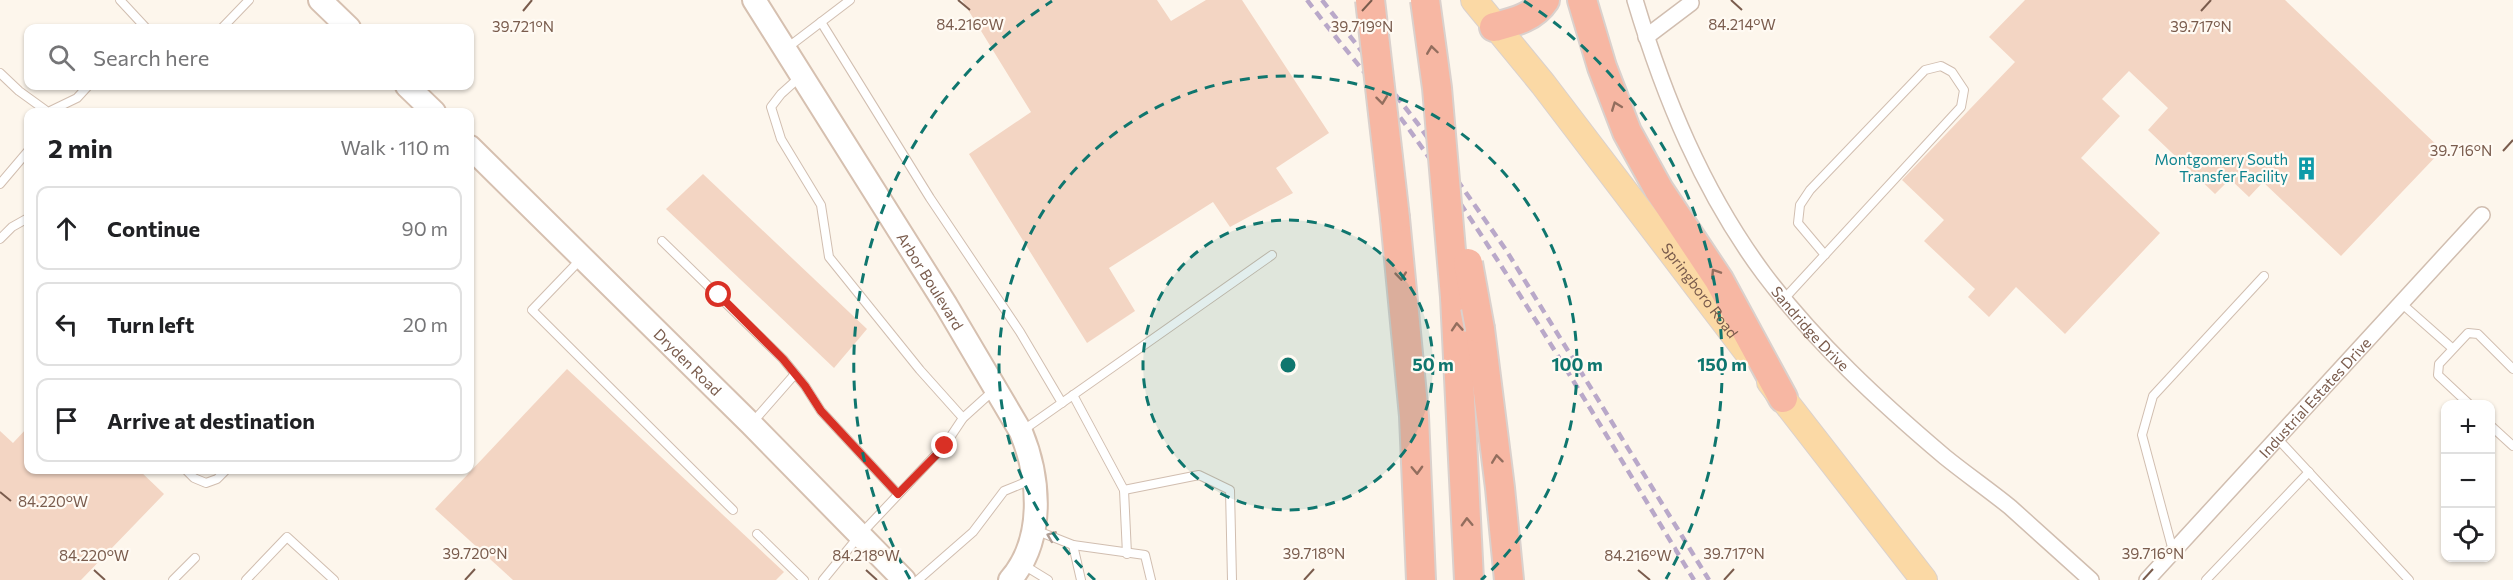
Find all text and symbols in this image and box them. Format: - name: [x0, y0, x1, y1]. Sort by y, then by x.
- text: 84.216°W: [936, 15, 1004, 33]
- text: 84.214°W: [1708, 15, 1776, 33]
- text: 39.721°N: [492, 17, 554, 35]
- text: 39.719°N: [1331, 17, 1393, 35]
- text: 39.717°N: [2170, 17, 2232, 35]
- search box: [24, 24, 474, 90]
- icon: search: [45, 41, 78, 74]
- text: Search here: [93, 44, 209, 71]
- one-way arrow: [1426, 46, 1438, 55]
- one-way arrow: [1376, 95, 1388, 104]
- one-way arrow: [1611, 101, 1624, 111]
- text: 2 min: [48, 132, 113, 163]
- text: Walk · 110 m: [340, 135, 450, 159]
- text: 39.716°N: [2430, 141, 2492, 159]
- place label: Montgomery South Transfer Facility: [2155, 150, 2288, 185]
- building icon: Montgomery South Transfer Facility: [2293, 155, 2319, 181]
- icon: ahead: [50, 212, 83, 245]
- text: Continue: [107, 215, 200, 242]
- text: 90 m: [402, 216, 448, 240]
- street label: Arbor Boulevard: [894, 229, 968, 333]
- street label: Springboro Road: [1658, 239, 1742, 341]
- one-way arrow: [1710, 269, 1722, 279]
- one-way arrow: [1394, 272, 1407, 281]
- route start: [705, 281, 731, 307]
- street label: Sandridge Drive: [1768, 283, 1853, 374]
- icon: left: [50, 308, 83, 341]
- text: Turn left: [107, 311, 194, 338]
- text: 20 m: [403, 312, 448, 336]
- one-way arrow: [1451, 322, 1464, 331]
- street label: Dryden Road: [650, 325, 725, 399]
- street label: Industrial Estates Drive: [2255, 333, 2374, 461]
- text: 50 m: [1412, 353, 1454, 375]
- text: 100 m: [1551, 353, 1603, 375]
- text: 150 m: [1697, 353, 1747, 375]
- centre of rings: [1278, 355, 1298, 375]
- map controls: [2441, 400, 2495, 562]
- button: +: [2441, 400, 2495, 454]
- icon: arrive: [50, 404, 83, 437]
- text: Arrive at destination: [107, 407, 315, 434]
- route end: [931, 432, 957, 458]
- button: −: [2441, 454, 2495, 508]
- one-way arrow: [1491, 455, 1503, 464]
- one-way arrow: [1410, 466, 1423, 475]
- text: 84.220°W: [18, 492, 88, 510]
- button: locate: [2441, 508, 2495, 562]
- one-way arrow: [1460, 517, 1473, 526]
- one-way arrow: [1047, 531, 1057, 544]
- text: 39.720°N: [442, 544, 508, 562]
- text: 39.718°N: [1283, 544, 1345, 562]
- text: 39.717°N: [1703, 544, 1765, 562]
- text: 39.716°N: [2122, 544, 2184, 562]
- text: 84.220°W: [59, 546, 129, 564]
- text: 84.218°W: [832, 546, 900, 564]
- text: 84.216°W: [1604, 546, 1672, 564]

